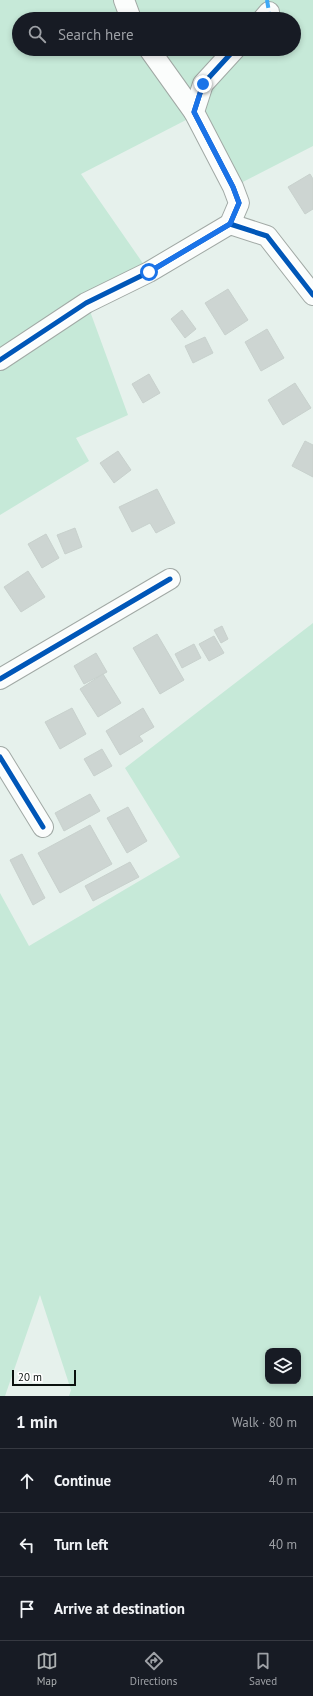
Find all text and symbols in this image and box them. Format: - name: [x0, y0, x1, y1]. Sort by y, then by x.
- search box: [12, 12, 301, 56]
- icon: search: [26, 23, 48, 45]
- text: Search here: [58, 25, 134, 44]
- route end: [194, 75, 212, 93]
- route start: [140, 263, 158, 281]
- map controls: [265, 1348, 301, 1384]
- button: layers: [265, 1348, 301, 1384]
- scale bar: [12, 1368, 76, 1387]
- text: 20 m: [18, 1370, 42, 1384]
- text: 1 min: [16, 1411, 57, 1433]
- text: Walk · 80 m: [232, 1414, 297, 1431]
- icon: ahead: [16, 1470, 38, 1492]
- text: Continue: [54, 1471, 111, 1490]
- text: 40 m: [269, 1472, 297, 1489]
- icon: left: [16, 1534, 38, 1556]
- text: Turn left: [54, 1535, 108, 1554]
- text: 40 m: [269, 1536, 297, 1553]
- icon: arrive: [16, 1598, 38, 1620]
- text: Arrive at destination: [54, 1599, 185, 1618]
- tab: Map: [36, 1650, 58, 1688]
- tab: Directions: [130, 1650, 177, 1688]
- tab: Saved: [249, 1650, 277, 1688]

